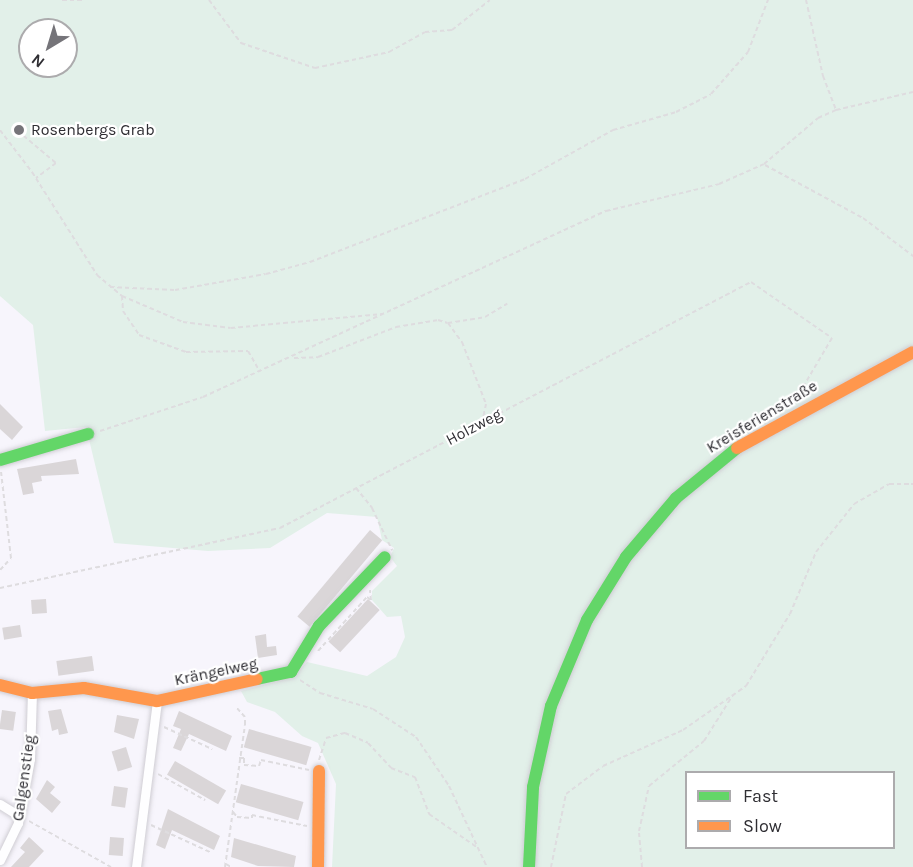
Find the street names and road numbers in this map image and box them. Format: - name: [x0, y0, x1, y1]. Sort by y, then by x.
- street label: Kreisferienstraße: [703, 376, 821, 458]
- street label: Holzweg: [443, 404, 505, 450]
- street label: Krängelweg: [173, 654, 259, 690]
- street label: Galgenstieg: [8, 734, 40, 822]

